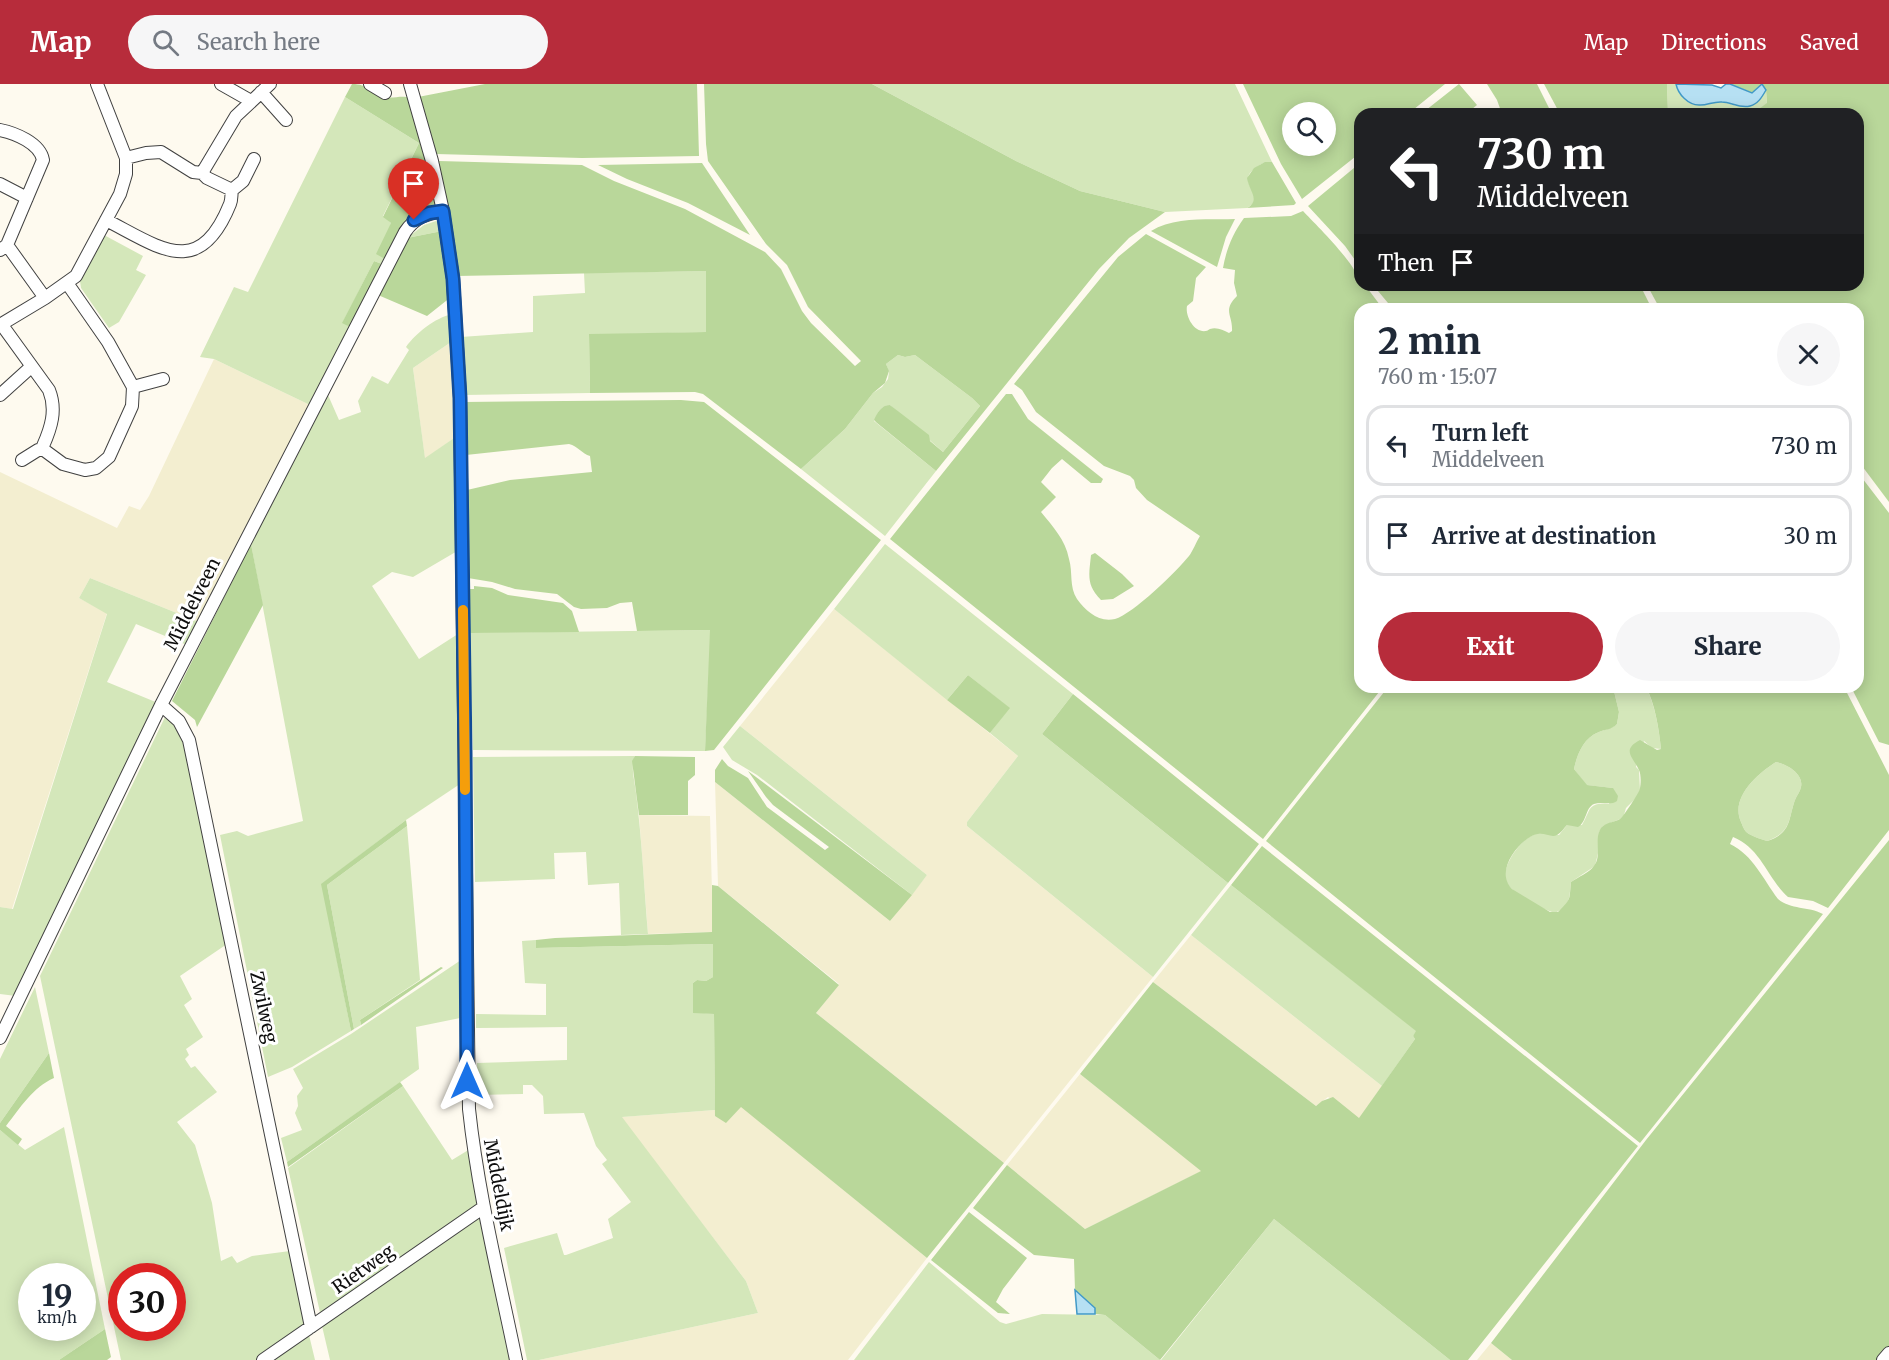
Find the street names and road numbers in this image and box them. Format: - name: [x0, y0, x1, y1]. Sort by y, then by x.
- street label: Middelveen: [159, 554, 225, 654]
- street label: Zwilweg: [245, 969, 283, 1045]
- street label: Middeldijk: [479, 1137, 519, 1234]
- street label: Rietweg: [328, 1239, 399, 1299]

